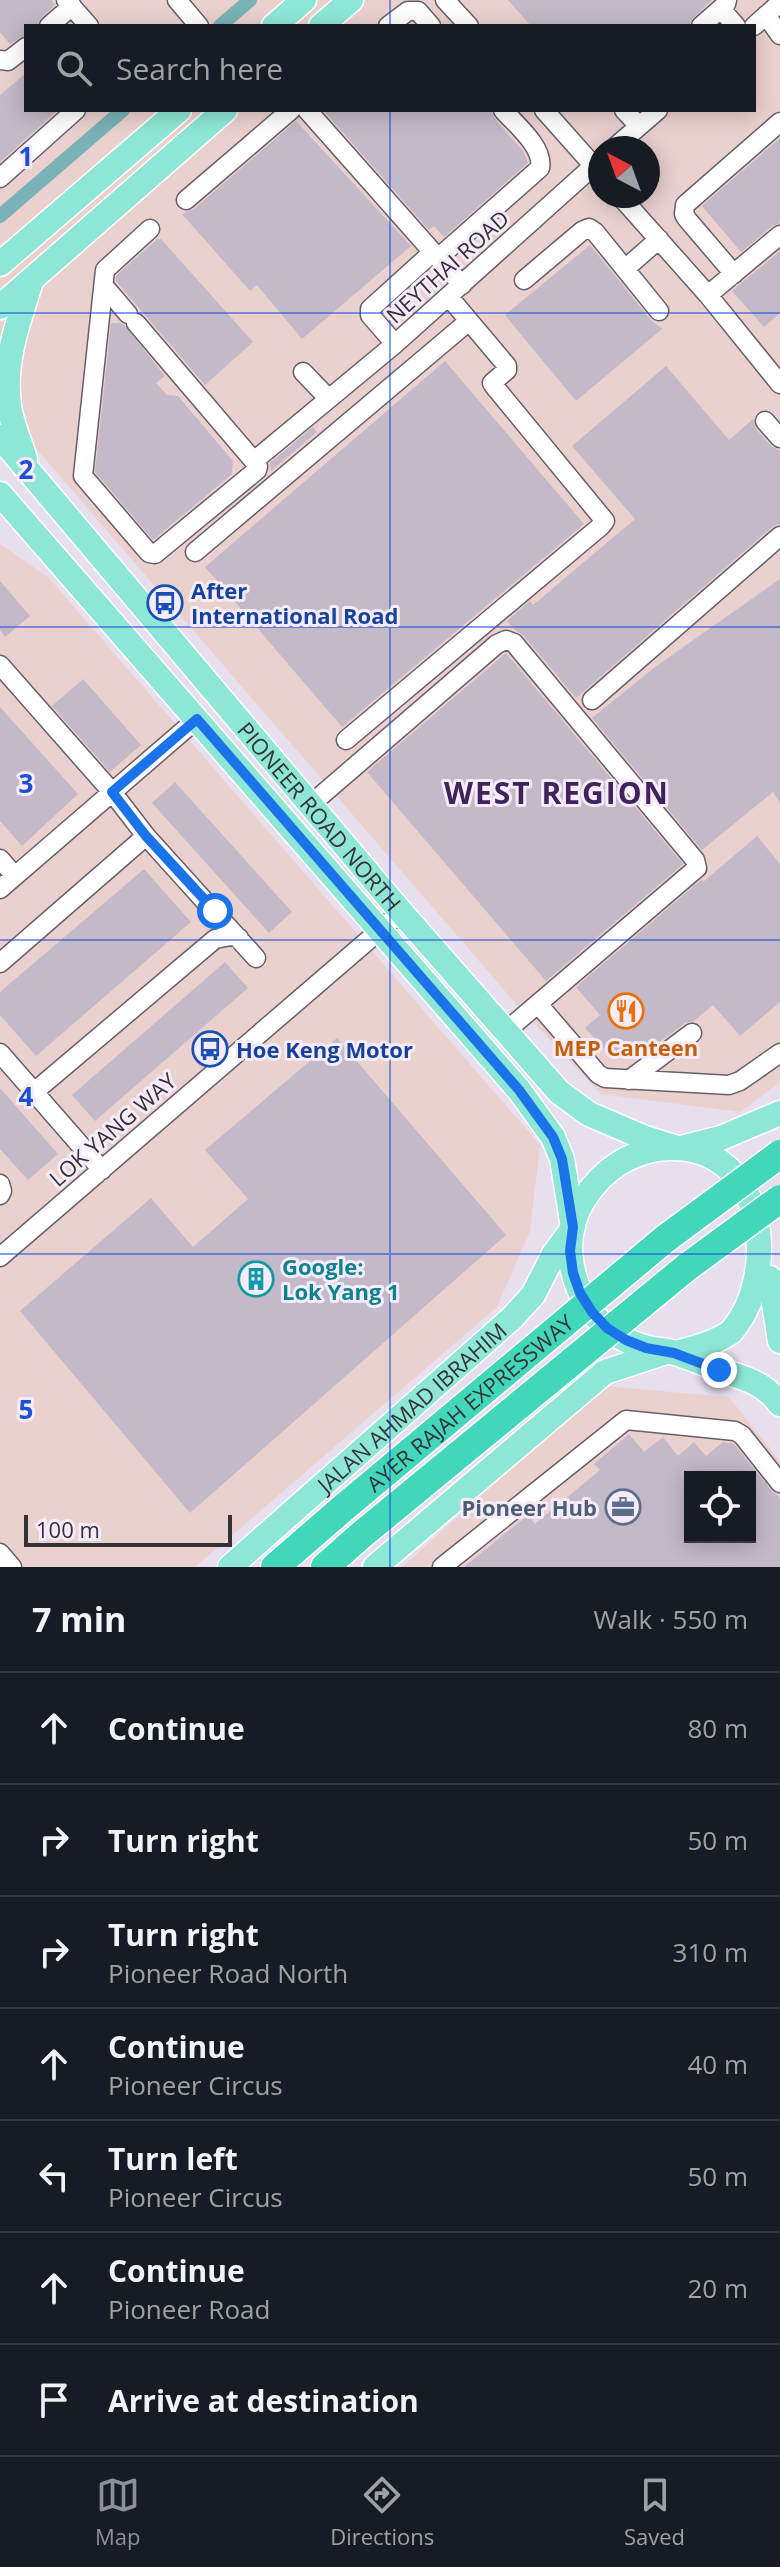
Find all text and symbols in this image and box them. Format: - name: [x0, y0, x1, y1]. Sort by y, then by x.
- search box: [24, 24, 756, 112]
- icon: search: [52, 46, 96, 90]
- text: Search here: [116, 48, 283, 89]
- north arrow: [588, 136, 660, 208]
- text: 1: [19, 138, 33, 174]
- street label: NEYTHAI ROAD: [379, 203, 515, 329]
- text: 2: [19, 451, 34, 487]
- place label: After International Road: [191, 575, 398, 630]
- bus stop icon: After International Road: [146, 584, 184, 622]
- street label: PIONEER ROAD NORTH: [231, 715, 408, 917]
- text: 3: [19, 765, 33, 801]
- district label: WEST REGION: [444, 772, 670, 813]
- route start: [197, 893, 233, 929]
- restaurant icon: MEP Canteen: [607, 992, 645, 1030]
- bus stop icon: Hoe Keng Motor: [191, 1030, 229, 1068]
- place label: MEP Canteen: [554, 1032, 698, 1062]
- place label: Hoe Keng Motor: [236, 1034, 413, 1064]
- street label: LOK YANG WAY: [42, 1065, 182, 1192]
- text: 4: [19, 1078, 34, 1114]
- place label: Google: Lok Yang 1: [282, 1251, 400, 1306]
- building icon: Google: Lok Yang 1: [237, 1260, 275, 1298]
- street label: AYER RAJAH EXPRESSWAY: [359, 1307, 580, 1498]
- street label: JALAN AHMAD IBRAHIM: [309, 1315, 512, 1500]
- route end: [701, 1352, 737, 1388]
- text: 5: [19, 1391, 33, 1427]
- map controls: [684, 1471, 756, 1543]
- button: locate: [684, 1471, 756, 1543]
- office icon: Pioneer Hub: [604, 1488, 642, 1526]
- place label: Pioneer Hub: [461, 1492, 597, 1522]
- scale bar: [24, 1511, 232, 1547]
- text: 100 m: [36, 1514, 100, 1544]
- text: 7 min: [32, 1596, 126, 1642]
- text: Walk · 550 m: [594, 1601, 748, 1637]
- icon: ahead: [32, 1706, 76, 1750]
- text: Continue: [108, 1708, 245, 1749]
- text: 80 m: [687, 1710, 748, 1746]
- icon: right: [32, 1818, 76, 1862]
- text: Turn right: [108, 1820, 259, 1861]
- text: 50 m: [687, 1822, 748, 1858]
- text: Turn right: [108, 1914, 259, 1955]
- icon: right: [32, 1930, 76, 1974]
- text: 310 m: [673, 1934, 748, 1970]
- text: Pioneer Road North: [108, 1955, 348, 1991]
- text: Continue: [108, 2026, 245, 2067]
- icon: ahead: [32, 2042, 76, 2086]
- text: 40 m: [687, 2046, 748, 2082]
- text: Pioneer Circus: [108, 2067, 283, 2103]
- text: Turn left: [108, 2138, 238, 2179]
- icon: left: [32, 2154, 76, 2198]
- text: 50 m: [687, 2158, 748, 2194]
- text: Pioneer Circus: [108, 2179, 283, 2215]
- text: Continue: [108, 2250, 245, 2291]
- icon: ahead: [32, 2266, 76, 2310]
- text: 20 m: [687, 2270, 748, 2306]
- text: Pioneer Road: [108, 2291, 270, 2327]
- icon: arrive: [32, 2378, 76, 2422]
- text: Arrive at destination: [108, 2380, 419, 2421]
- tab: Map: [95, 2473, 140, 2551]
- tab: Directions: [330, 2473, 434, 2551]
- tab: Saved: [624, 2473, 685, 2551]

